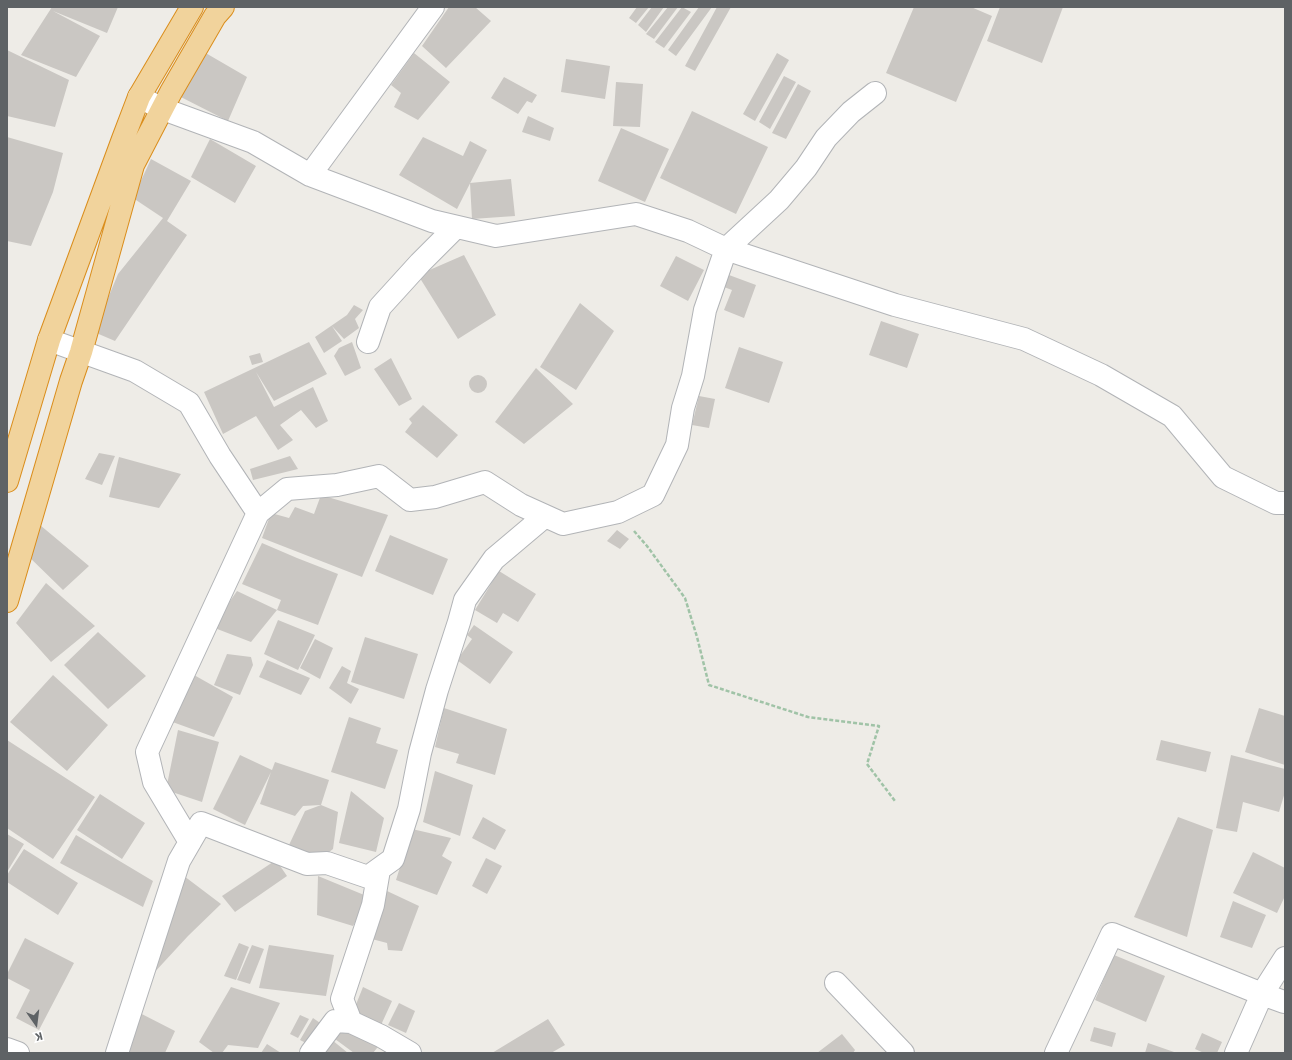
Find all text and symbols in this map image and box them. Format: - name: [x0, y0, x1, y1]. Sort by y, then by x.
- north arrow: [16, 1004, 56, 1044]
- text: K: [34, 1029, 44, 1043]

